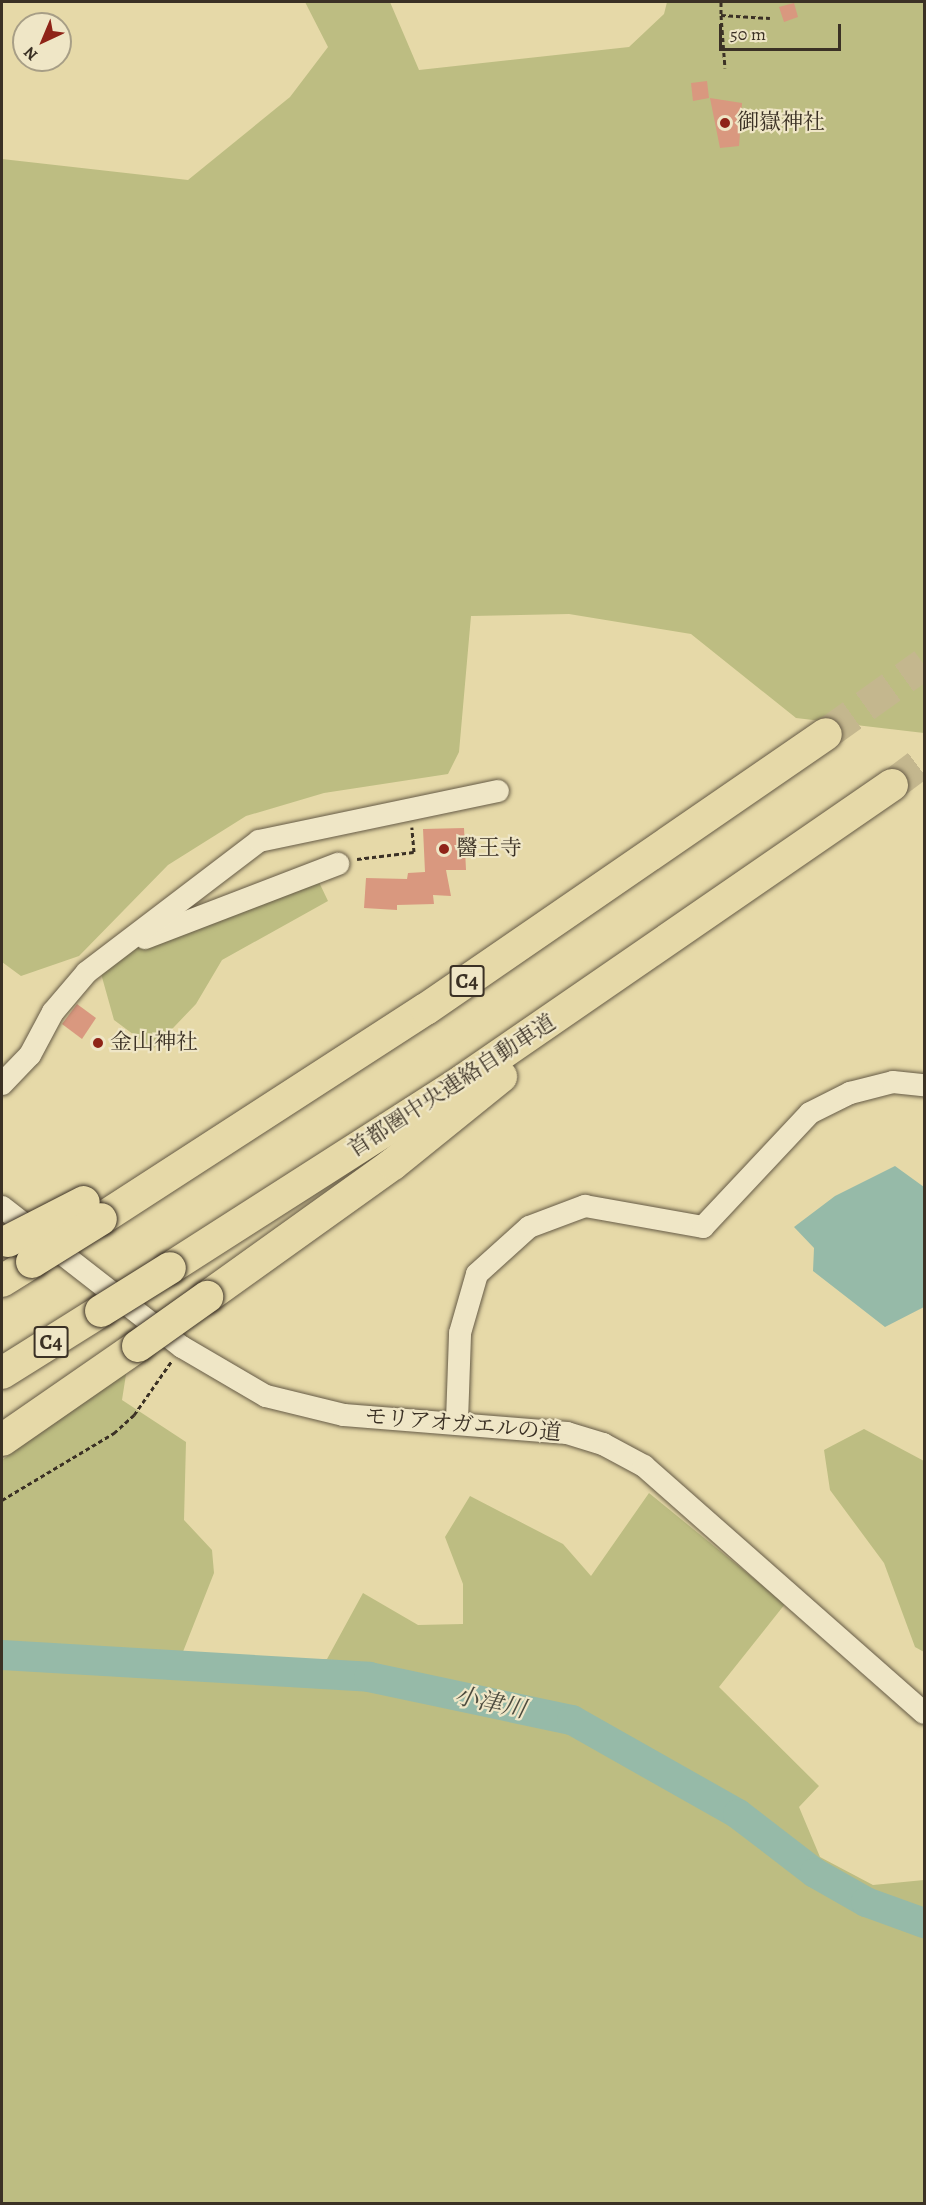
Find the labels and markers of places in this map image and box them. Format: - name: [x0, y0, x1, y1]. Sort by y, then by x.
- place label: 御嶽神社: [737, 110, 825, 136]
- marker: 御嶽神社: [718, 116, 732, 130]
- place label: 醫王寺: [456, 836, 522, 862]
- marker: 醫王寺: [437, 842, 451, 856]
- place label: 金山神社: [110, 1030, 198, 1056]
- marker: 金山神社: [91, 1036, 105, 1050]

